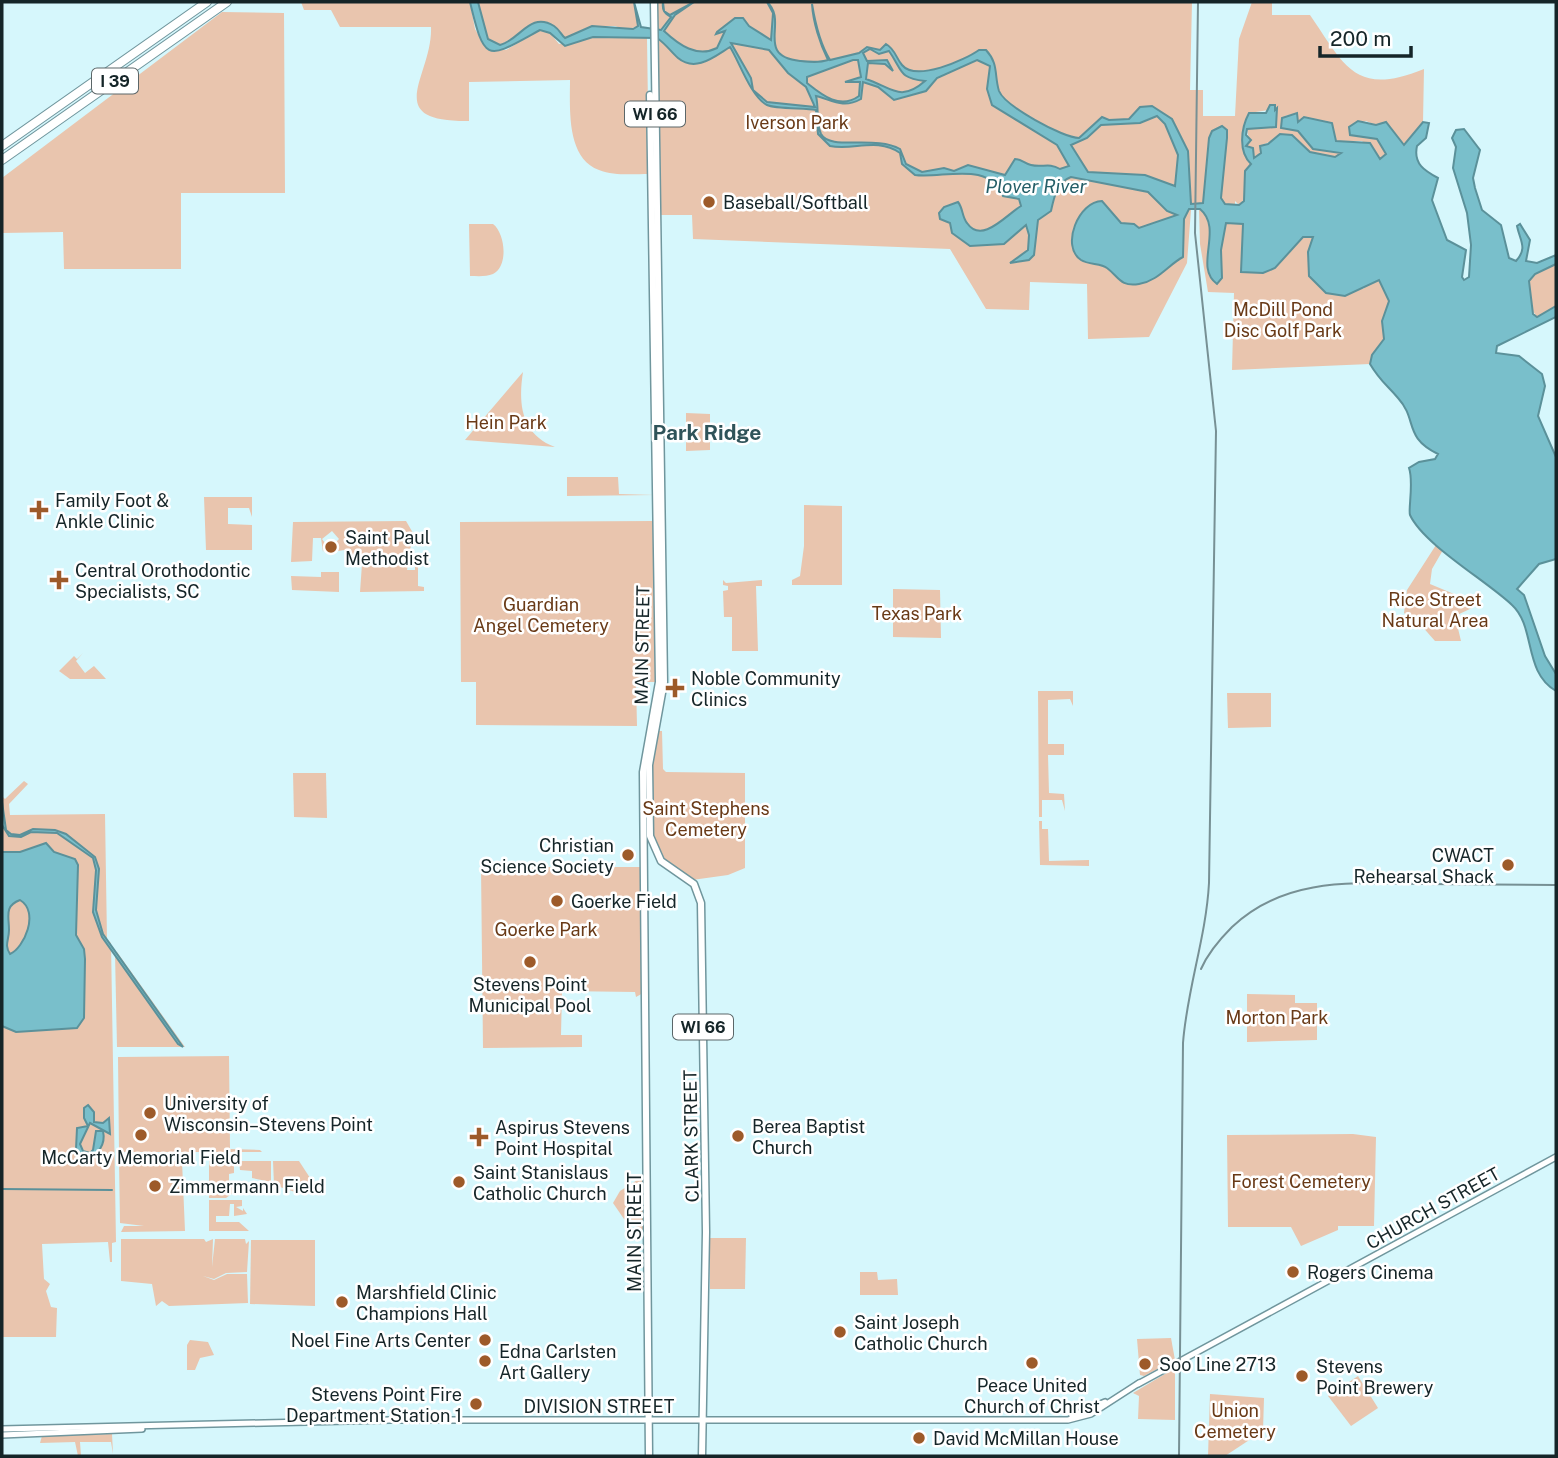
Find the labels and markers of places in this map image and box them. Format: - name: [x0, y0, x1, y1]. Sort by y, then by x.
- place label: Baseball/Softball: [723, 192, 868, 213]
- marker: Baseball/Softball: [701, 194, 717, 210]
- place label: Family Foot & Ankle Clinic: [55, 490, 169, 532]
- marker: Family Foot & Ankle Clinic: [29, 500, 49, 520]
- place label: Saint Paul Methodist: [345, 527, 430, 569]
- marker: Saint Paul Methodist: [323, 539, 339, 555]
- place label: Central Orothodontic Specialists, SC: [75, 560, 251, 602]
- marker: Central Orothodontic Specialists, SC: [49, 570, 69, 590]
- place label: Noble Community Clinics: [691, 668, 841, 710]
- marker: Noble Community Clinics: [665, 678, 685, 698]
- place label: Christian Science Society: [480, 835, 614, 877]
- place label: CWACT Rehearsal Shack: [1353, 845, 1494, 887]
- marker: Christian Science Society: [620, 847, 636, 863]
- marker: CWACT Rehearsal Shack: [1500, 857, 1516, 873]
- place label: Goerke Field: [571, 891, 677, 912]
- marker: Goerke Field: [549, 893, 565, 909]
- marker: Stevens Point Municipal Pool: [522, 954, 538, 970]
- place label: Stevens Point Municipal Pool: [468, 974, 592, 1016]
- place label: University of Wisconsin–Stevens Point: [164, 1093, 373, 1135]
- marker: University of Wisconsin–Stevens Point: [142, 1105, 158, 1121]
- place label: Berea Baptist Church: [752, 1116, 865, 1158]
- place label: Aspirus Stevens Point Hospital: [495, 1117, 630, 1159]
- marker: McCarty Memorial Field: [133, 1127, 149, 1143]
- marker: Aspirus Stevens Point Hospital: [469, 1127, 489, 1147]
- marker: Berea Baptist Church: [730, 1128, 746, 1144]
- place label: McCarty Memorial Field: [41, 1147, 241, 1168]
- place label: Saint Stanislaus Catholic Church: [473, 1162, 608, 1204]
- marker: Saint Stanislaus Catholic Church: [451, 1174, 467, 1190]
- place label: Zimmermann Field: [169, 1176, 325, 1197]
- marker: Zimmermann Field: [147, 1178, 163, 1194]
- place label: Rogers Cinema: [1307, 1262, 1434, 1283]
- marker: Rogers Cinema: [1285, 1264, 1301, 1280]
- place label: Marshfield Clinic Champions Hall: [356, 1282, 497, 1324]
- marker: Marshfield Clinic Champions Hall: [334, 1294, 350, 1310]
- place label: Saint Joseph Catholic Church: [854, 1312, 988, 1354]
- marker: Saint Joseph Catholic Church: [832, 1324, 848, 1340]
- place label: Noel Fine Arts Center: [291, 1330, 471, 1351]
- marker: Noel Fine Arts Center: [477, 1332, 493, 1348]
- place label: Edna Carlsten Art Gallery: [499, 1341, 616, 1383]
- marker: Edna Carlsten Art Gallery: [477, 1353, 493, 1369]
- place label: Soo Line 2713: [1159, 1354, 1276, 1375]
- marker: Peace United Church of Christ: [1024, 1355, 1040, 1371]
- marker: Soo Line 2713: [1137, 1356, 1153, 1372]
- place label: Stevens Point Brewery: [1316, 1356, 1434, 1398]
- marker: Stevens Point Brewery: [1294, 1368, 1310, 1384]
- place label: Peace United Church of Christ: [964, 1375, 1100, 1417]
- place label: Stevens Point Fire Department Station 1: [286, 1384, 462, 1426]
- marker: Stevens Point Fire Department Station 1: [468, 1396, 484, 1412]
- place label: David McMillan House: [933, 1428, 1119, 1449]
- marker: David McMillan House: [911, 1430, 927, 1446]

